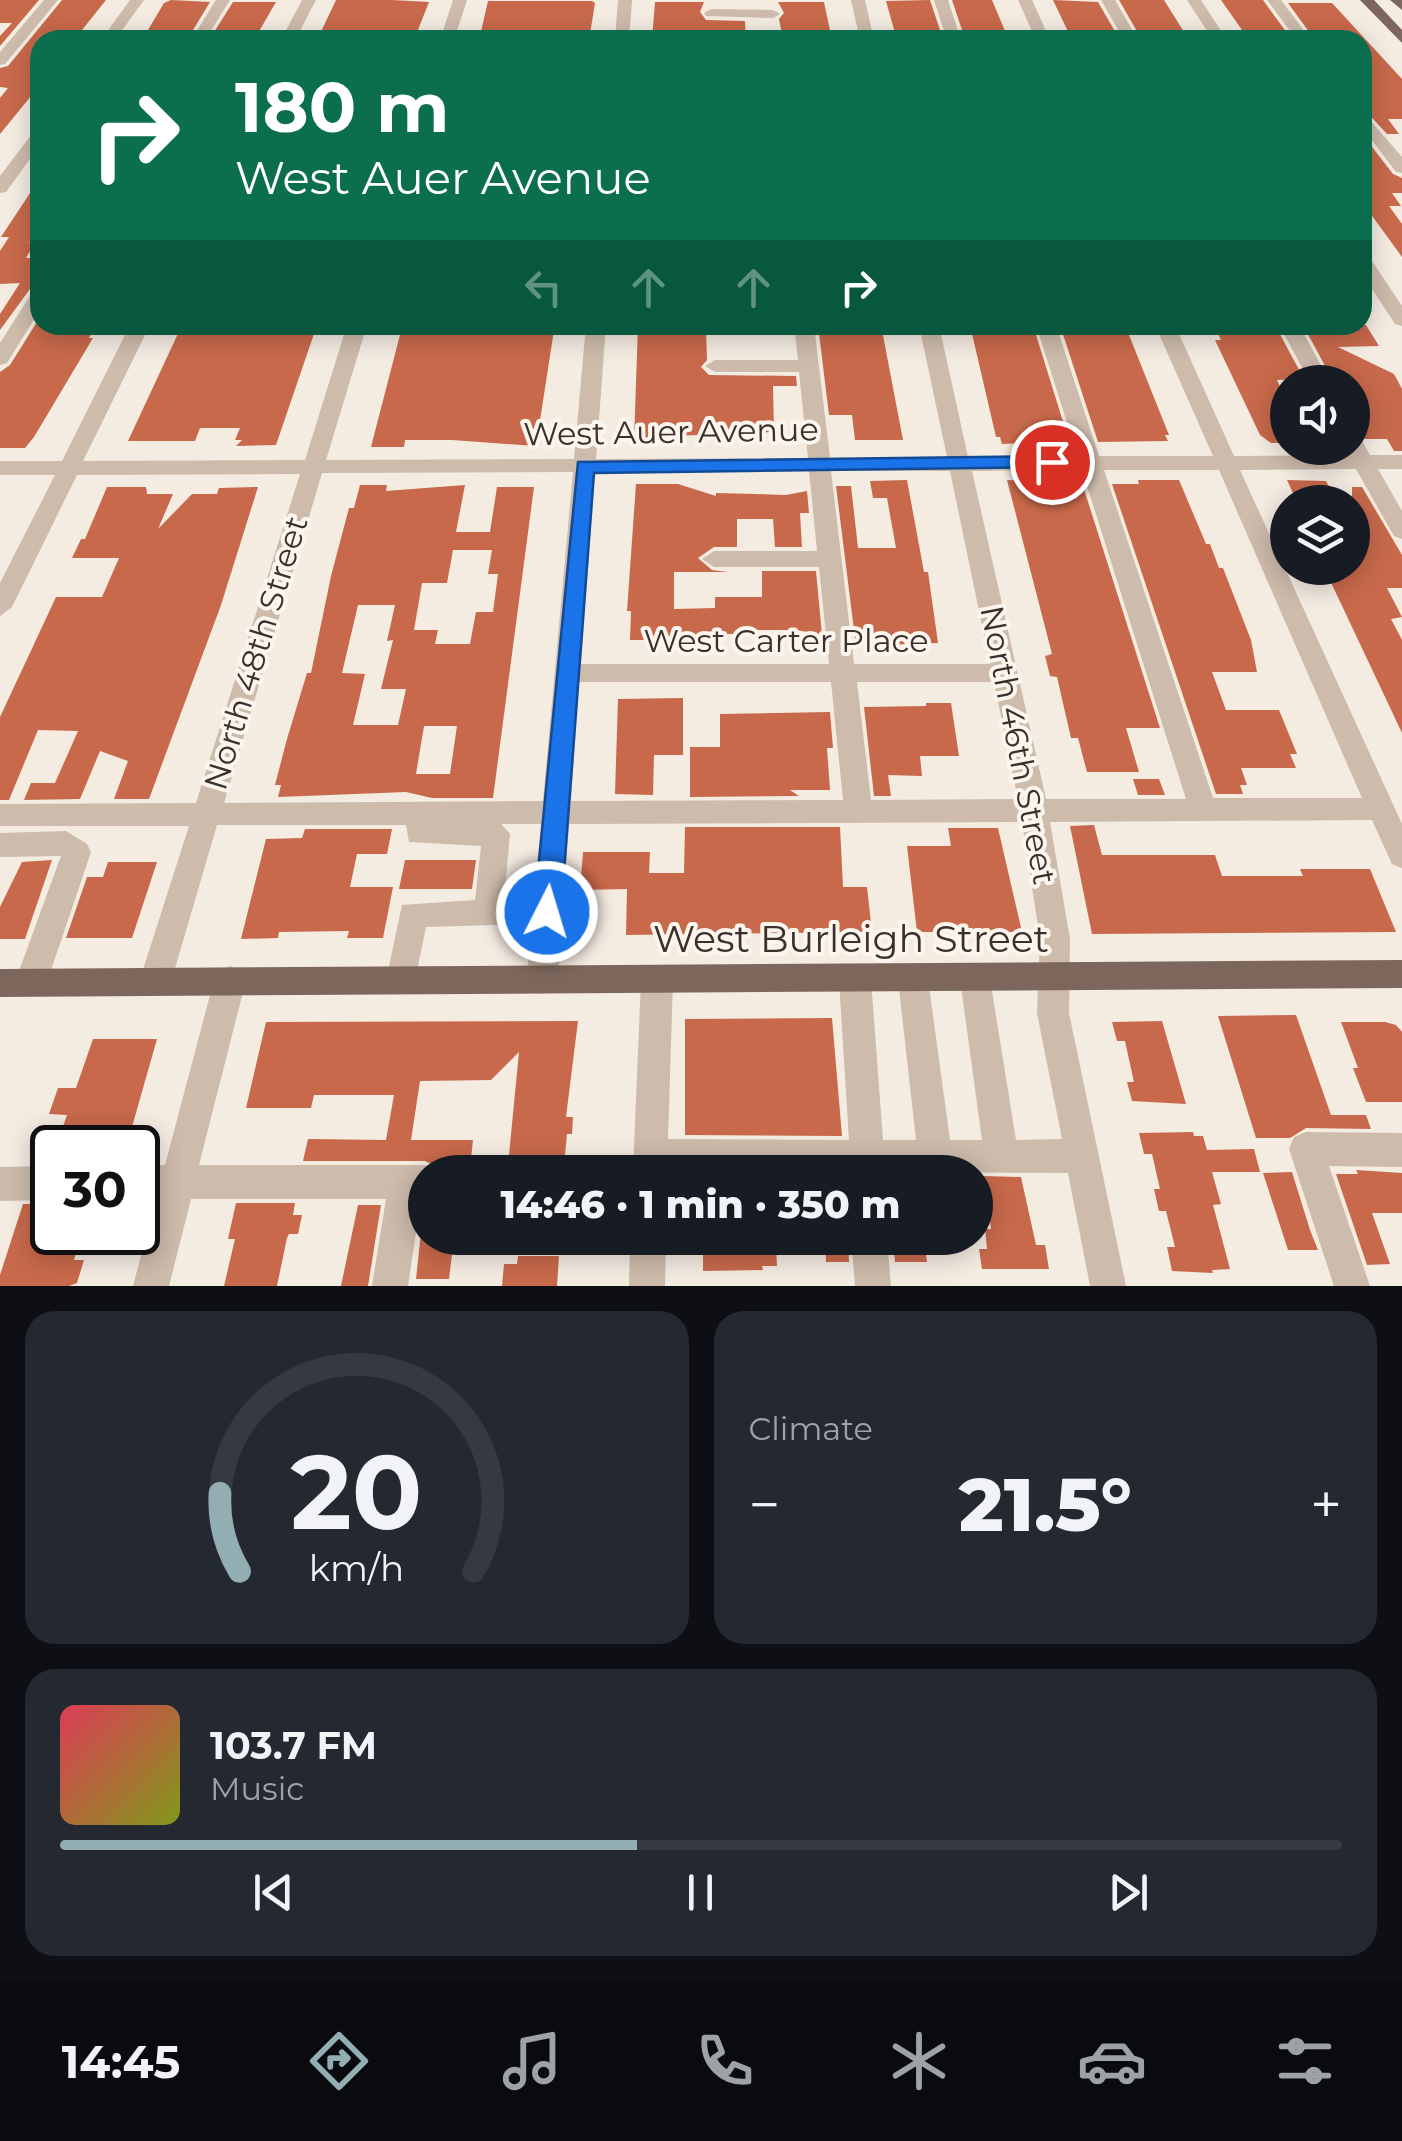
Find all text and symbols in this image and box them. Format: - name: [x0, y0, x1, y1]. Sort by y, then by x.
- text: 180 m: [235, 64, 449, 150]
- icon: right: [70, 70, 200, 200]
- text: West Auer Avenue: [235, 150, 651, 205]
- icon: left: [516, 260, 571, 315]
- icon: ahead: [621, 260, 676, 315]
- icon: ahead: [726, 260, 781, 315]
- icon: right: [831, 260, 886, 315]
- map controls: [1270, 365, 1370, 585]
- button: sound: [1270, 365, 1370, 465]
- street label: West Auer Avenue: [523, 409, 819, 454]
- pin: [1010, 420, 1095, 505]
- icon: arrive: [1025, 435, 1080, 490]
- button: layers: [1270, 485, 1370, 585]
- street label: North 48th Street: [195, 511, 316, 794]
- street label: North 46th Street: [972, 602, 1065, 887]
- street label: West Carter Place: [643, 621, 929, 660]
- position arrow: [495, 860, 599, 964]
- street label: West Burleigh Street: [653, 915, 1049, 962]
- speed limit sign: 30: [30, 1125, 160, 1255]
- text: 14:46 · 1 min · 350 m: [500, 1181, 901, 1228]
- text: Climate: [749, 1409, 873, 1448]
- text: 20: [291, 1428, 423, 1555]
- text: 21.5°: [959, 1458, 1132, 1550]
- text: −: [749, 1471, 780, 1538]
- text: +: [1310, 1471, 1342, 1538]
- text: km/h: [309, 1546, 404, 1590]
- text: 103.7 FM: [210, 1722, 377, 1769]
- text: Music: [210, 1769, 304, 1808]
- icon: previous: [246, 1865, 301, 1920]
- icon: pause: [673, 1865, 728, 1920]
- icon: next: [1101, 1865, 1156, 1920]
- icon: directions: [304, 2026, 374, 2096]
- icon: music: [497, 2026, 567, 2096]
- icon: phone: [690, 2026, 760, 2096]
- icon: climate: [884, 2026, 954, 2096]
- icon: car: [1077, 2026, 1147, 2096]
- icon: filters: [1270, 2026, 1340, 2096]
- text: 14:45: [62, 2034, 180, 2089]

